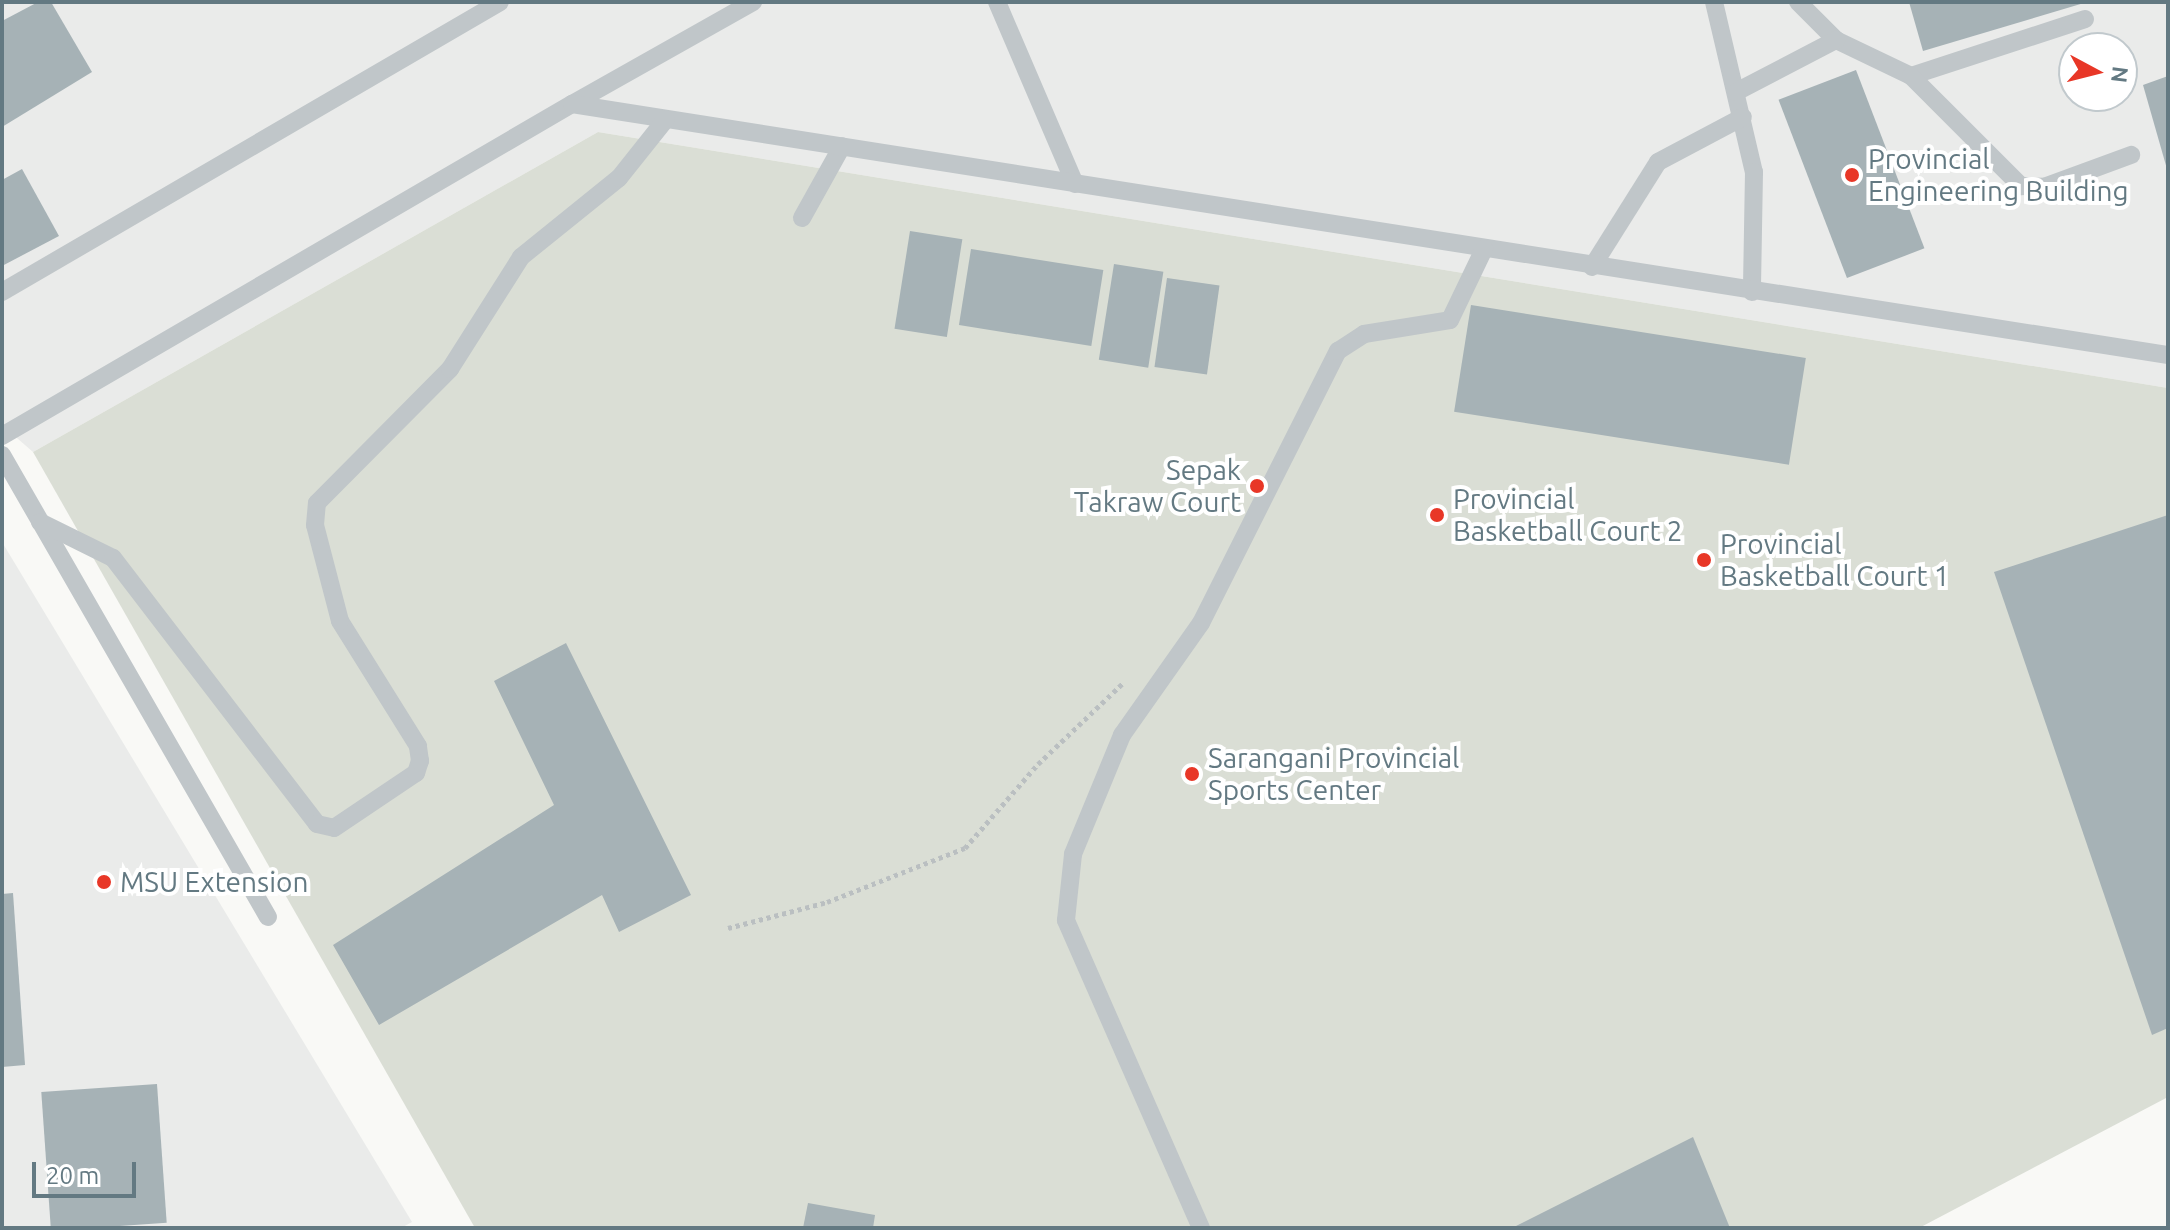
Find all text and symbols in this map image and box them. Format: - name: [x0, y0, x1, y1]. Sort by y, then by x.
- north arrow: [2058, 32, 2138, 112]
- text: N: [2107, 65, 2134, 84]
- place label: Provincial Engineering Building: [1868, 142, 2129, 208]
- marker: Provincial Engineering Building: [1843, 166, 1861, 184]
- place label: Sepak Takraw Court: [1074, 453, 1241, 519]
- marker: Sepak Takraw Court: [1248, 477, 1266, 495]
- place label: Provincial Basketball Court 2: [1453, 482, 1683, 548]
- marker: Provincial Basketball Court 2: [1428, 506, 1446, 524]
- place label: Provincial Basketball Court 1: [1720, 527, 1950, 593]
- marker: Provincial Basketball Court 1: [1695, 551, 1713, 569]
- place label: Sarangani Provincial Sports Center: [1208, 741, 1459, 807]
- marker: Sarangani Provincial Sports Center: [1183, 765, 1201, 783]
- place label: MSU Extension: [120, 865, 308, 899]
- marker: MSU Extension: [95, 873, 113, 891]
- scale bar: [36, 1146, 140, 1196]
- text: 20 m: [46, 1162, 99, 1189]

